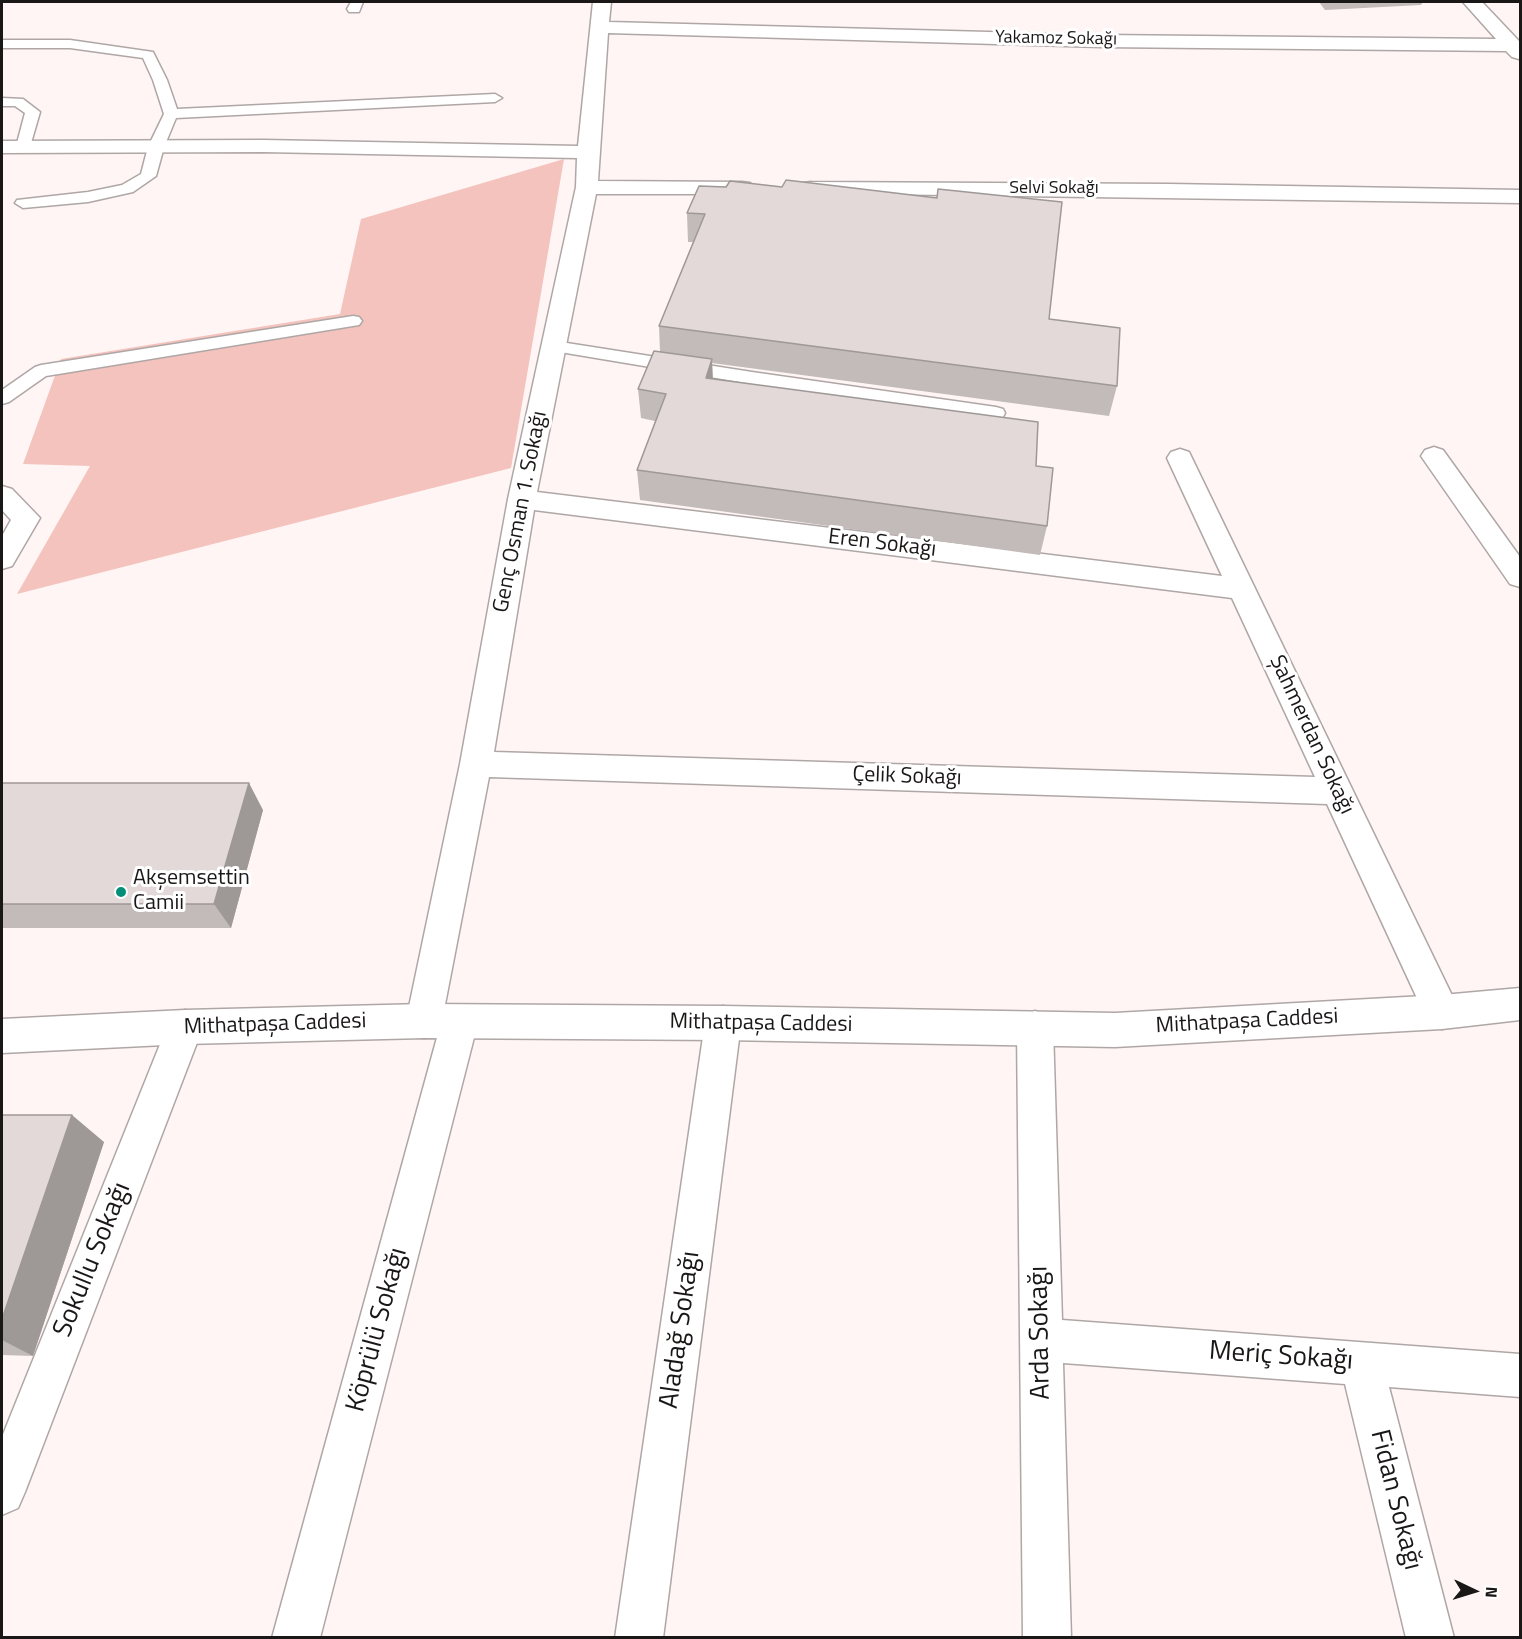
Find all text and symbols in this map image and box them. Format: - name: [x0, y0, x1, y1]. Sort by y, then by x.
- street label: Yakamoz Sokağı: [995, 27, 1117, 51]
- street label: Selvi Sokağı: [1009, 178, 1099, 200]
- street label: Genç Osman 1. Sokağı: [489, 409, 553, 615]
- street label: Eren Sokağı: [827, 524, 937, 564]
- street label: Şahmerdan Sokağı: [1263, 651, 1359, 819]
- street label: Çelik Sokağı: [852, 762, 962, 792]
- place label: Akşemsettin Camii: [133, 866, 250, 918]
- marker: Akşemsettin Camii: [114, 885, 128, 899]
- street label: Mithatpaşa Caddesi: [1155, 1004, 1339, 1040]
- street label: Mithatpaşa Caddesi: [183, 1009, 367, 1041]
- street label: Mithatpaşa Caddesi: [669, 1009, 853, 1039]
- street label: Sokullu Sokağı: [47, 1178, 139, 1342]
- street label: Köprülü Sokağı: [341, 1244, 415, 1416]
- street label: Aladağ Sokağı: [654, 1249, 708, 1411]
- street label: Arda Sokağı: [1024, 1266, 1058, 1400]
- street label: Meriç Sokağı: [1208, 1336, 1354, 1378]
- street label: Fidan Sokağı: [1362, 1426, 1428, 1574]
- north arrow: [1444, 1561, 1504, 1621]
- text: N: [1480, 1586, 1504, 1599]

